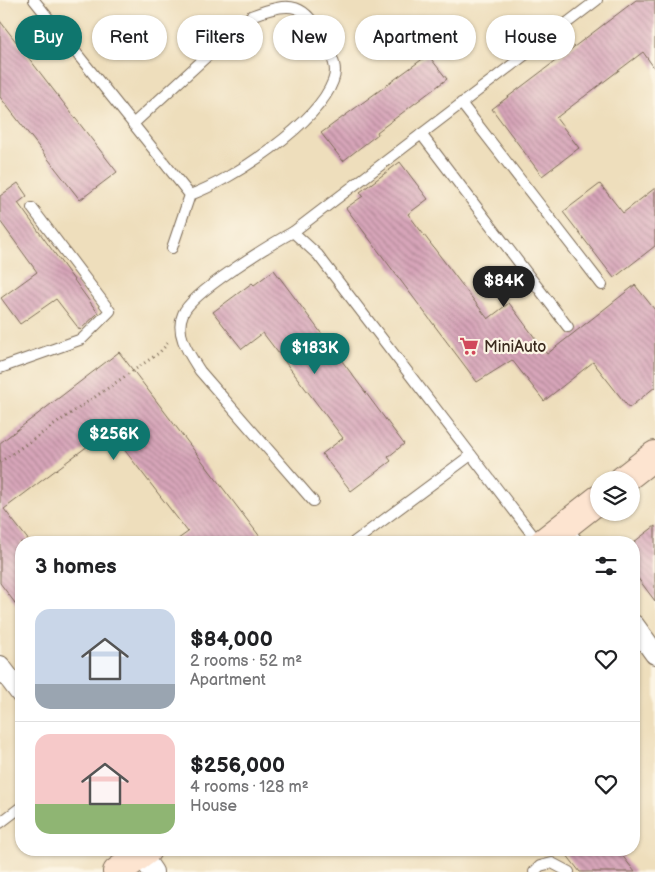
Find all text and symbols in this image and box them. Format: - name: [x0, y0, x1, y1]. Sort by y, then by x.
- chip: Buy: [15, 15, 82, 60]
- chip: Rent: [92, 15, 167, 60]
- chip: Filters: [177, 15, 263, 60]
- chip: New: [273, 15, 345, 60]
- chip: Apartment: [355, 15, 476, 60]
- chip: House: [486, 15, 575, 60]
- pin: $84K: [474, 266, 534, 308]
- text: $84K: [484, 272, 524, 291]
- pin: $183K: [280, 332, 350, 375]
- supermarket icon: MiniAuto: [458, 335, 480, 357]
- place label: MiniAuto: [484, 338, 546, 357]
- text: $183K: [291, 339, 339, 358]
- pin: $256K: [79, 418, 149, 461]
- text: $256K: [89, 425, 139, 444]
- map controls: [590, 471, 640, 521]
- button: layers: [590, 471, 640, 521]
- icon: filters: [592, 552, 620, 580]
- text: 3 homes: [35, 554, 117, 579]
- text: $84,000: [190, 627, 273, 652]
- icon: home: [75, 629, 135, 689]
- icon: heart: [592, 645, 620, 673]
- text: 2 rooms · 52 m²: [190, 652, 302, 671]
- text: Apartment: [190, 671, 266, 690]
- text: $256,000: [190, 753, 285, 778]
- icon: home: [75, 754, 135, 814]
- icon: heart: [592, 770, 620, 798]
- text: 4 rooms · 128 m²: [190, 778, 309, 797]
- text: House: [190, 797, 237, 816]

